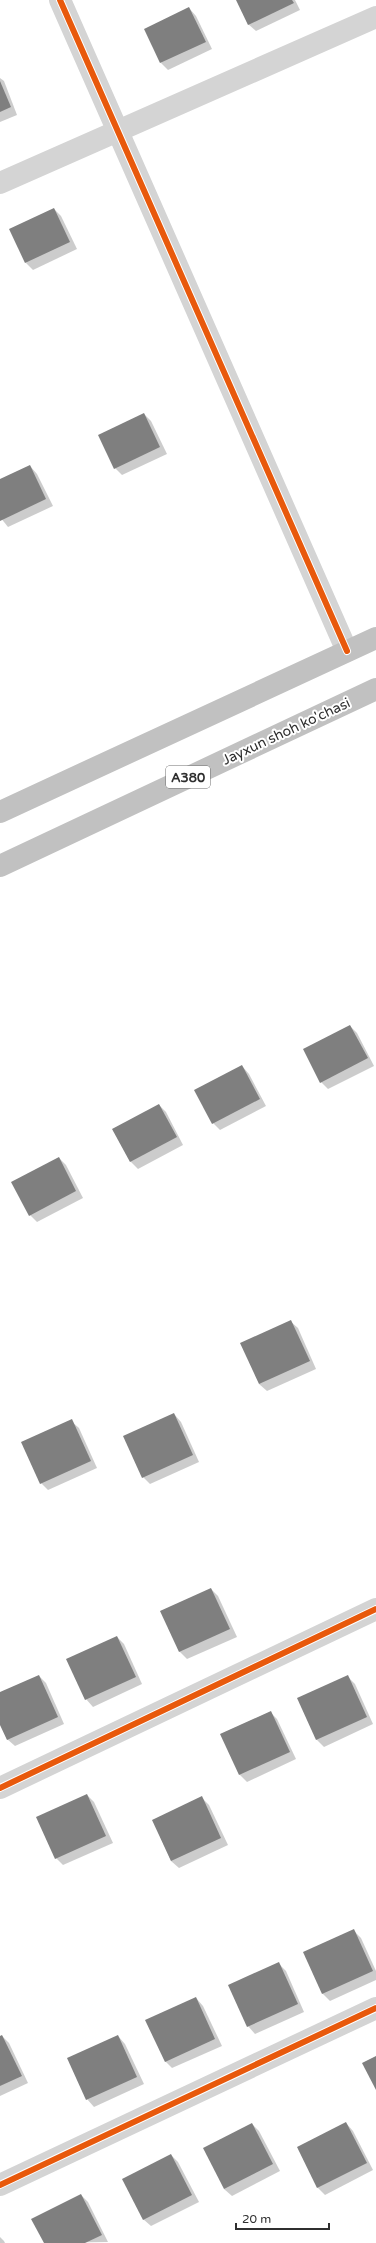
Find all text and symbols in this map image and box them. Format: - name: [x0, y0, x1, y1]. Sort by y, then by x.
- street label: Jayxun shoh ko'chasi: [220, 694, 353, 769]
- road number: A380: [166, 766, 210, 788]
- scale bar: [236, 2205, 329, 2231]
- text: 20 m: [242, 2212, 271, 2226]

